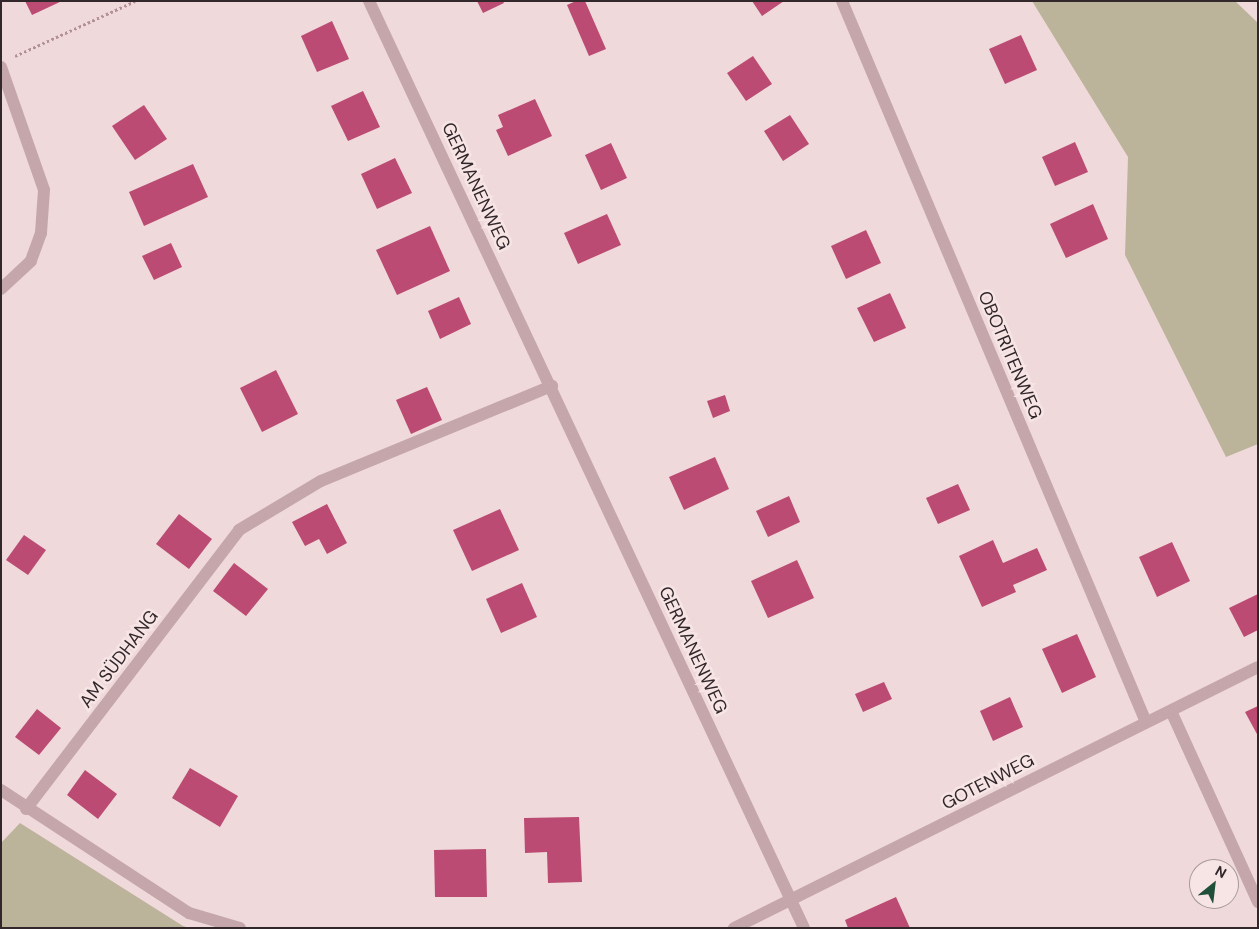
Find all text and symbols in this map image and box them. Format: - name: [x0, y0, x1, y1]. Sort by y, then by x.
- street label: GERMANENWEG: [437, 119, 515, 253]
- street label: OBOTRITENWEG: [973, 288, 1047, 422]
- street label: GERMANENWEG: [654, 583, 732, 717]
- street label: AM SÜDHANG: [75, 606, 163, 712]
- street label: GOTENWEG: [938, 749, 1038, 815]
- north arrow: [1189, 859, 1239, 909]
- text: N: [1212, 861, 1230, 882]

